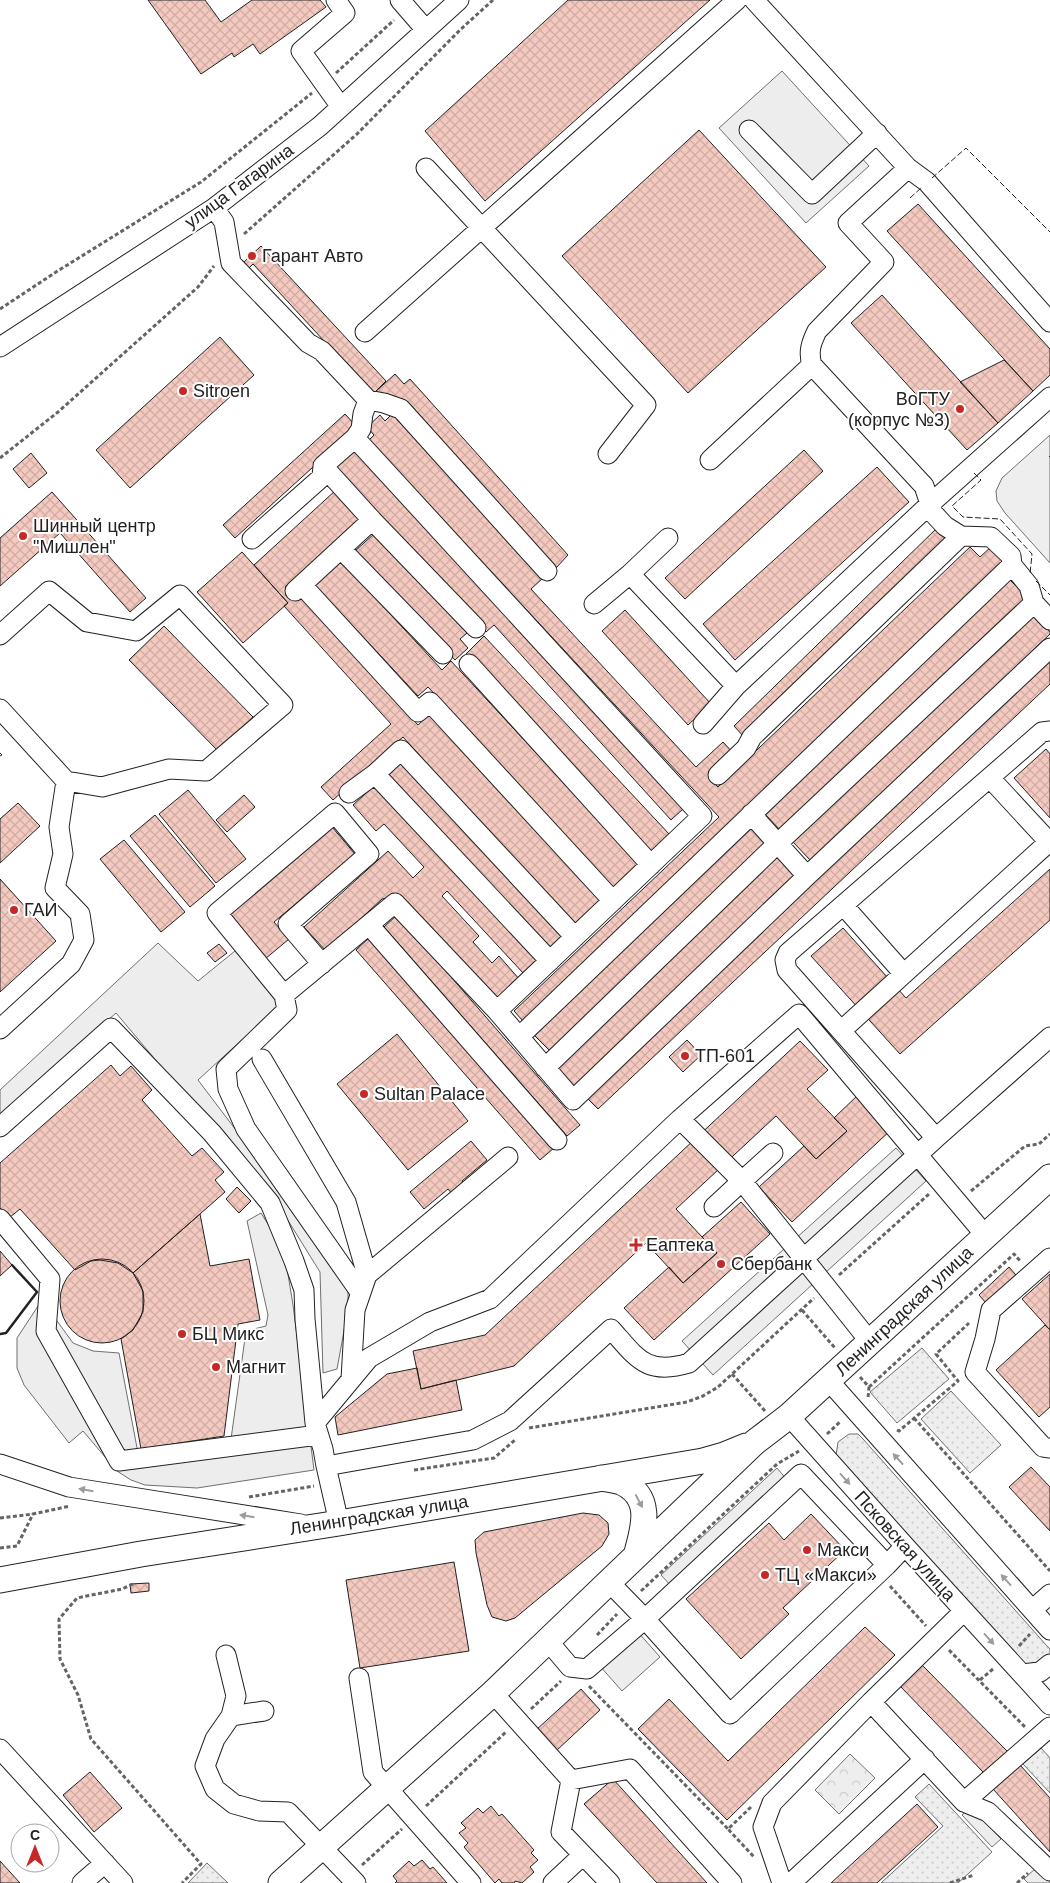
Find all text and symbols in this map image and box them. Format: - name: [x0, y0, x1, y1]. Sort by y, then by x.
- street label: улица Гагарина: [181, 139, 298, 232]
- place label: Гарант Авто: [262, 246, 363, 266]
- marker: Гарант Авто: [246, 250, 258, 262]
- place label: Sitroen: [193, 381, 250, 401]
- marker: Sitroen: [177, 385, 189, 397]
- place label: ВоГТУ (корпус №3): [848, 389, 951, 430]
- marker: ВоГТУ (корпус №3): [954, 403, 966, 415]
- place label: Шинный центр "Мишлен": [33, 516, 156, 557]
- marker: Шинный центр "Мишлен": [17, 530, 29, 542]
- place label: ГАИ: [24, 900, 58, 920]
- marker: ГАИ: [8, 904, 20, 916]
- place label: ТП-601: [695, 1046, 755, 1066]
- marker: ТП-601: [679, 1050, 691, 1062]
- place label: Sultan Palace: [374, 1084, 485, 1104]
- marker: Sultan Palace: [358, 1088, 370, 1100]
- place label: Еаптека: [646, 1235, 715, 1255]
- marker: Еаптека: [630, 1239, 642, 1251]
- street label: Ленинградская улица: [831, 1242, 977, 1380]
- place label: Сбербанк: [731, 1254, 812, 1274]
- marker: Сбербанк: [715, 1258, 727, 1270]
- place label: БЦ Микс: [192, 1324, 264, 1344]
- marker: БЦ Микс: [176, 1328, 188, 1340]
- place label: Магнит: [226, 1357, 286, 1377]
- marker: Магнит: [210, 1361, 222, 1373]
- one-way arrow: [892, 1454, 904, 1466]
- one-way arrow: [839, 1473, 850, 1485]
- one-way arrow: [78, 1486, 94, 1494]
- street label: Псковская улица: [850, 1487, 960, 1606]
- street label: Ленинградская улица: [288, 1491, 471, 1539]
- one-way arrow: [635, 1494, 643, 1509]
- one-way arrow: [238, 1512, 254, 1520]
- place label: Макси: [817, 1540, 869, 1560]
- marker: Макси: [801, 1544, 813, 1556]
- place label: ТЦ «Макси»: [775, 1565, 877, 1585]
- marker: ТЦ «Макси»: [759, 1569, 771, 1581]
- one-way arrow: [1000, 1575, 1012, 1587]
- one-way arrow: [983, 1632, 995, 1644]
- north arrow: [10, 1823, 60, 1873]
- text: С: [30, 1827, 40, 1843]

